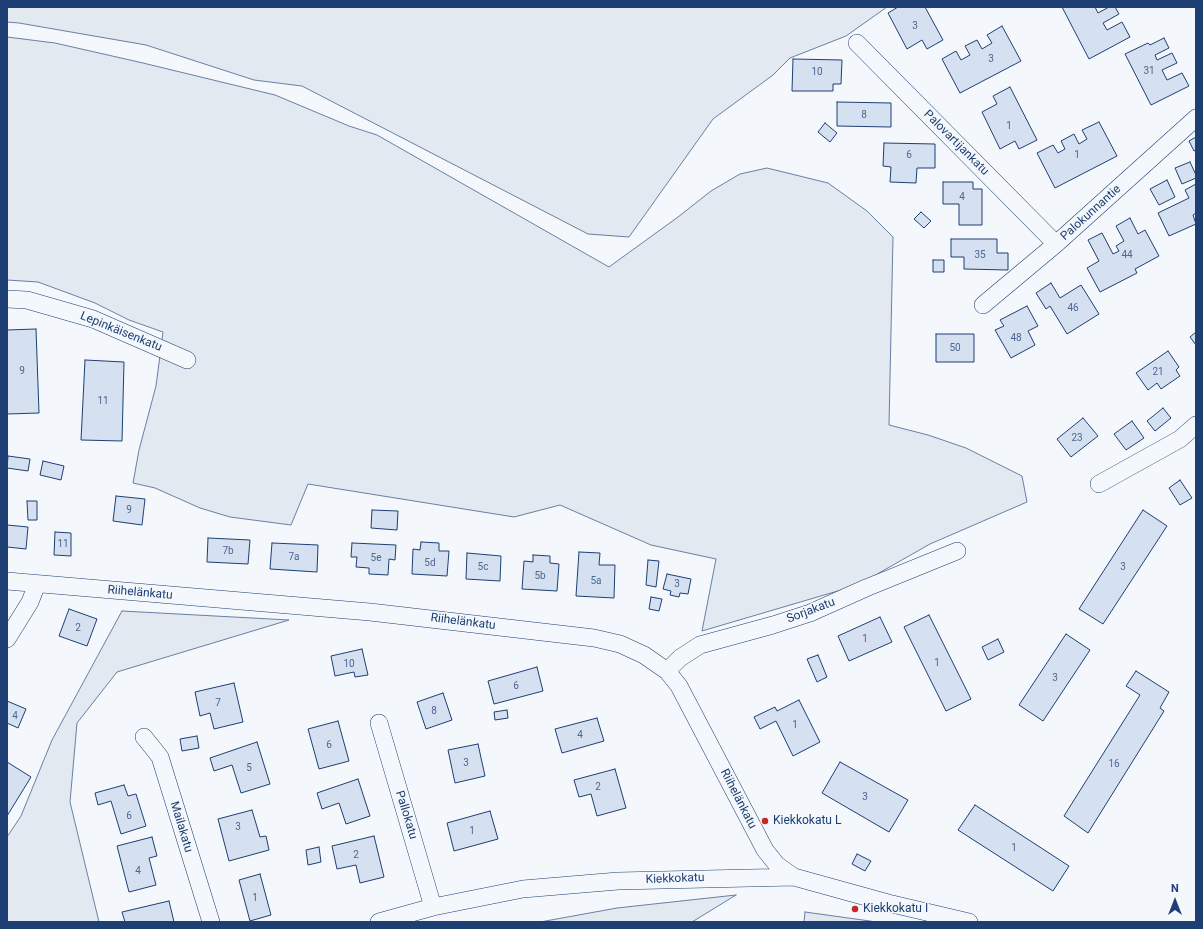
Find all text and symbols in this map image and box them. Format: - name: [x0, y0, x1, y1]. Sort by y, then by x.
- house number: 3: [912, 20, 918, 32]
- house number: 3: [988, 53, 994, 65]
- house number: 31: [1143, 65, 1155, 77]
- house number: 10: [811, 66, 823, 78]
- street label: Palovartijankatu: [920, 107, 992, 179]
- house number: 8: [861, 109, 867, 121]
- house number: 1: [1006, 120, 1012, 132]
- house number: 6: [906, 149, 912, 161]
- house number: 1: [1074, 149, 1080, 161]
- street label: Palokunnantie: [1058, 182, 1124, 244]
- house number: 4: [959, 191, 965, 203]
- house number: 35: [974, 249, 986, 261]
- house number: 44: [1121, 249, 1133, 261]
- house number: 46: [1067, 302, 1079, 314]
- street label: Lepinkäisenkatu: [78, 309, 164, 355]
- house number: 48: [1010, 332, 1022, 344]
- house number: 50: [949, 342, 961, 354]
- house number: 9: [19, 365, 25, 377]
- house number: 21: [1152, 366, 1164, 378]
- house number: 11: [97, 395, 109, 407]
- house number: 23: [1071, 432, 1083, 444]
- house number: 9: [126, 504, 132, 516]
- house number: 11: [57, 538, 69, 550]
- house number: 7b: [222, 545, 234, 557]
- house number: 7a: [288, 551, 300, 563]
- house number: 5e: [371, 552, 381, 564]
- house number: 5d: [424, 557, 436, 569]
- house number: 5c: [478, 561, 488, 573]
- house number: 3: [1120, 561, 1126, 573]
- house number: 5b: [534, 570, 546, 582]
- house number: 5a: [590, 575, 602, 587]
- house number: 3: [674, 578, 680, 590]
- street label: Riihelänkatu: [107, 583, 173, 603]
- street label: Sorjakatu: [785, 595, 837, 627]
- street label: Riihelänkatu: [430, 611, 496, 633]
- house number: 2: [75, 622, 81, 634]
- house number: 1: [862, 633, 868, 645]
- house number: 1: [934, 657, 940, 669]
- house number: 10: [343, 658, 355, 670]
- house number: 3: [1052, 672, 1058, 684]
- house number: 6: [513, 680, 519, 692]
- house number: 7: [215, 697, 221, 709]
- house number: 8: [431, 705, 437, 717]
- house number: 4: [12, 710, 18, 722]
- house number: 1: [792, 719, 798, 731]
- house number: 4: [577, 729, 583, 741]
- house number: 6: [326, 739, 332, 751]
- house number: 3: [463, 757, 469, 769]
- house number: 16: [1108, 758, 1120, 770]
- house number: 5: [246, 762, 252, 774]
- street label: Riihelänkatu: [717, 767, 759, 831]
- house number: 2: [595, 781, 601, 793]
- street label: Pallokatu: [392, 789, 420, 841]
- house number: 3: [862, 791, 868, 803]
- street label: Mailakatu: [166, 800, 196, 854]
- house number: 6: [126, 810, 132, 822]
- place label: Kiekkokatu L: [773, 814, 841, 828]
- marker: Kiekkokatu L: [760, 816, 770, 826]
- house number: 3: [235, 821, 241, 833]
- house number: 1: [469, 825, 475, 837]
- house number: 1: [1011, 842, 1017, 854]
- house number: 2: [353, 849, 359, 861]
- house number: 4: [135, 865, 141, 877]
- street label: Kiekkokatu: [645, 871, 705, 887]
- north arrow: [1155, 881, 1195, 921]
- text: N: [1171, 882, 1179, 895]
- house number: 1: [252, 892, 258, 904]
- place label: Kiekkokatu I: [863, 902, 928, 916]
- marker: Kiekkokatu I: [850, 904, 860, 914]

